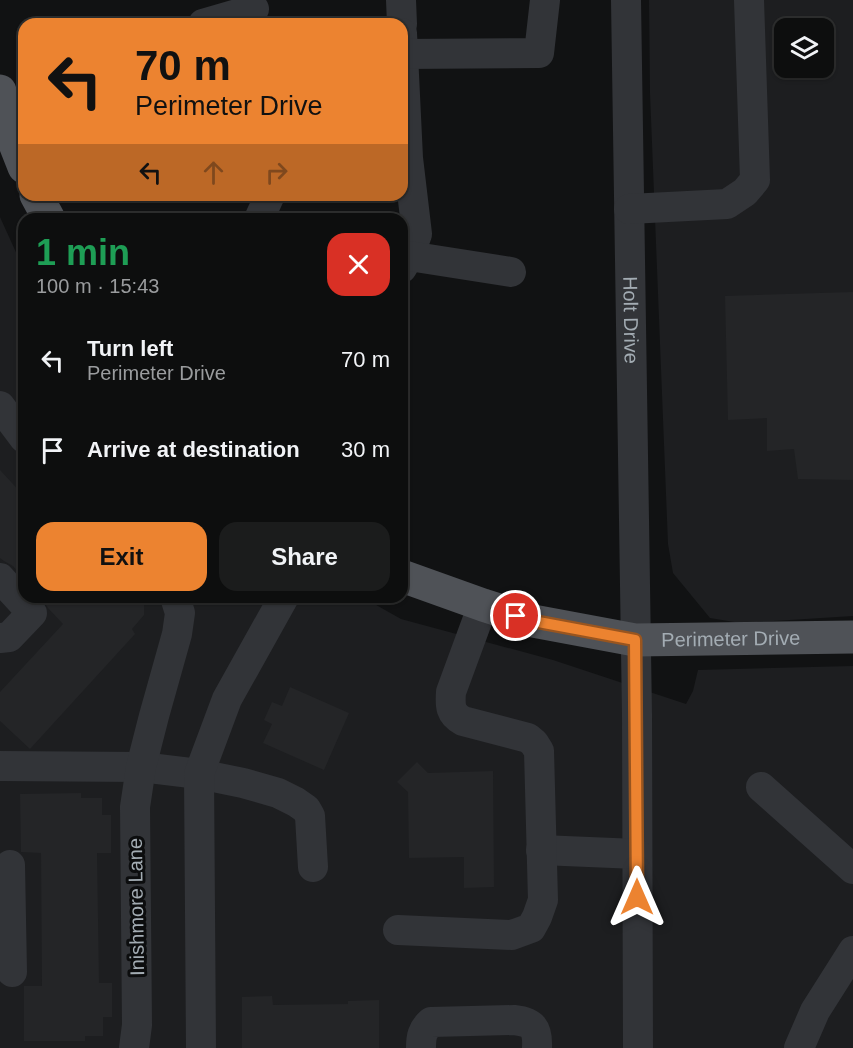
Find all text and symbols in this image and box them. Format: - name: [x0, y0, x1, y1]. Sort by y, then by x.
- map controls: [774, 18, 834, 78]
- button: layers: [774, 18, 834, 78]
- icon: left: [36, 42, 114, 120]
- text: 70 m: [135, 42, 231, 89]
- text: Perimeter Drive: [135, 91, 323, 121]
- icon: left: [134, 156, 167, 189]
- icon: ahead: [197, 156, 230, 189]
- icon: right: [260, 156, 293, 189]
- text: 1 min: [36, 232, 130, 273]
- button: close: [327, 233, 390, 296]
- text: 100 m · 15:43: [36, 275, 159, 297]
- street label: Holt Drive: [619, 276, 643, 364]
- text: Turn left: [87, 336, 173, 361]
- icon: left: [36, 344, 69, 377]
- text: 70 m: [341, 347, 390, 372]
- text: Perimeter Drive: [87, 362, 226, 384]
- icon: arrive: [36, 434, 69, 467]
- text: Arrive at destination: [87, 437, 300, 462]
- text: 30 m: [341, 437, 390, 462]
- button: Exit: [36, 522, 207, 591]
- button: Share: [219, 522, 390, 591]
- pin: [490, 590, 541, 641]
- icon: arrive: [499, 599, 532, 632]
- street label: Perimeter Drive: [661, 627, 800, 651]
- street label: Inishmore Lane: [124, 838, 148, 976]
- position arrow: [605, 865, 669, 929]

